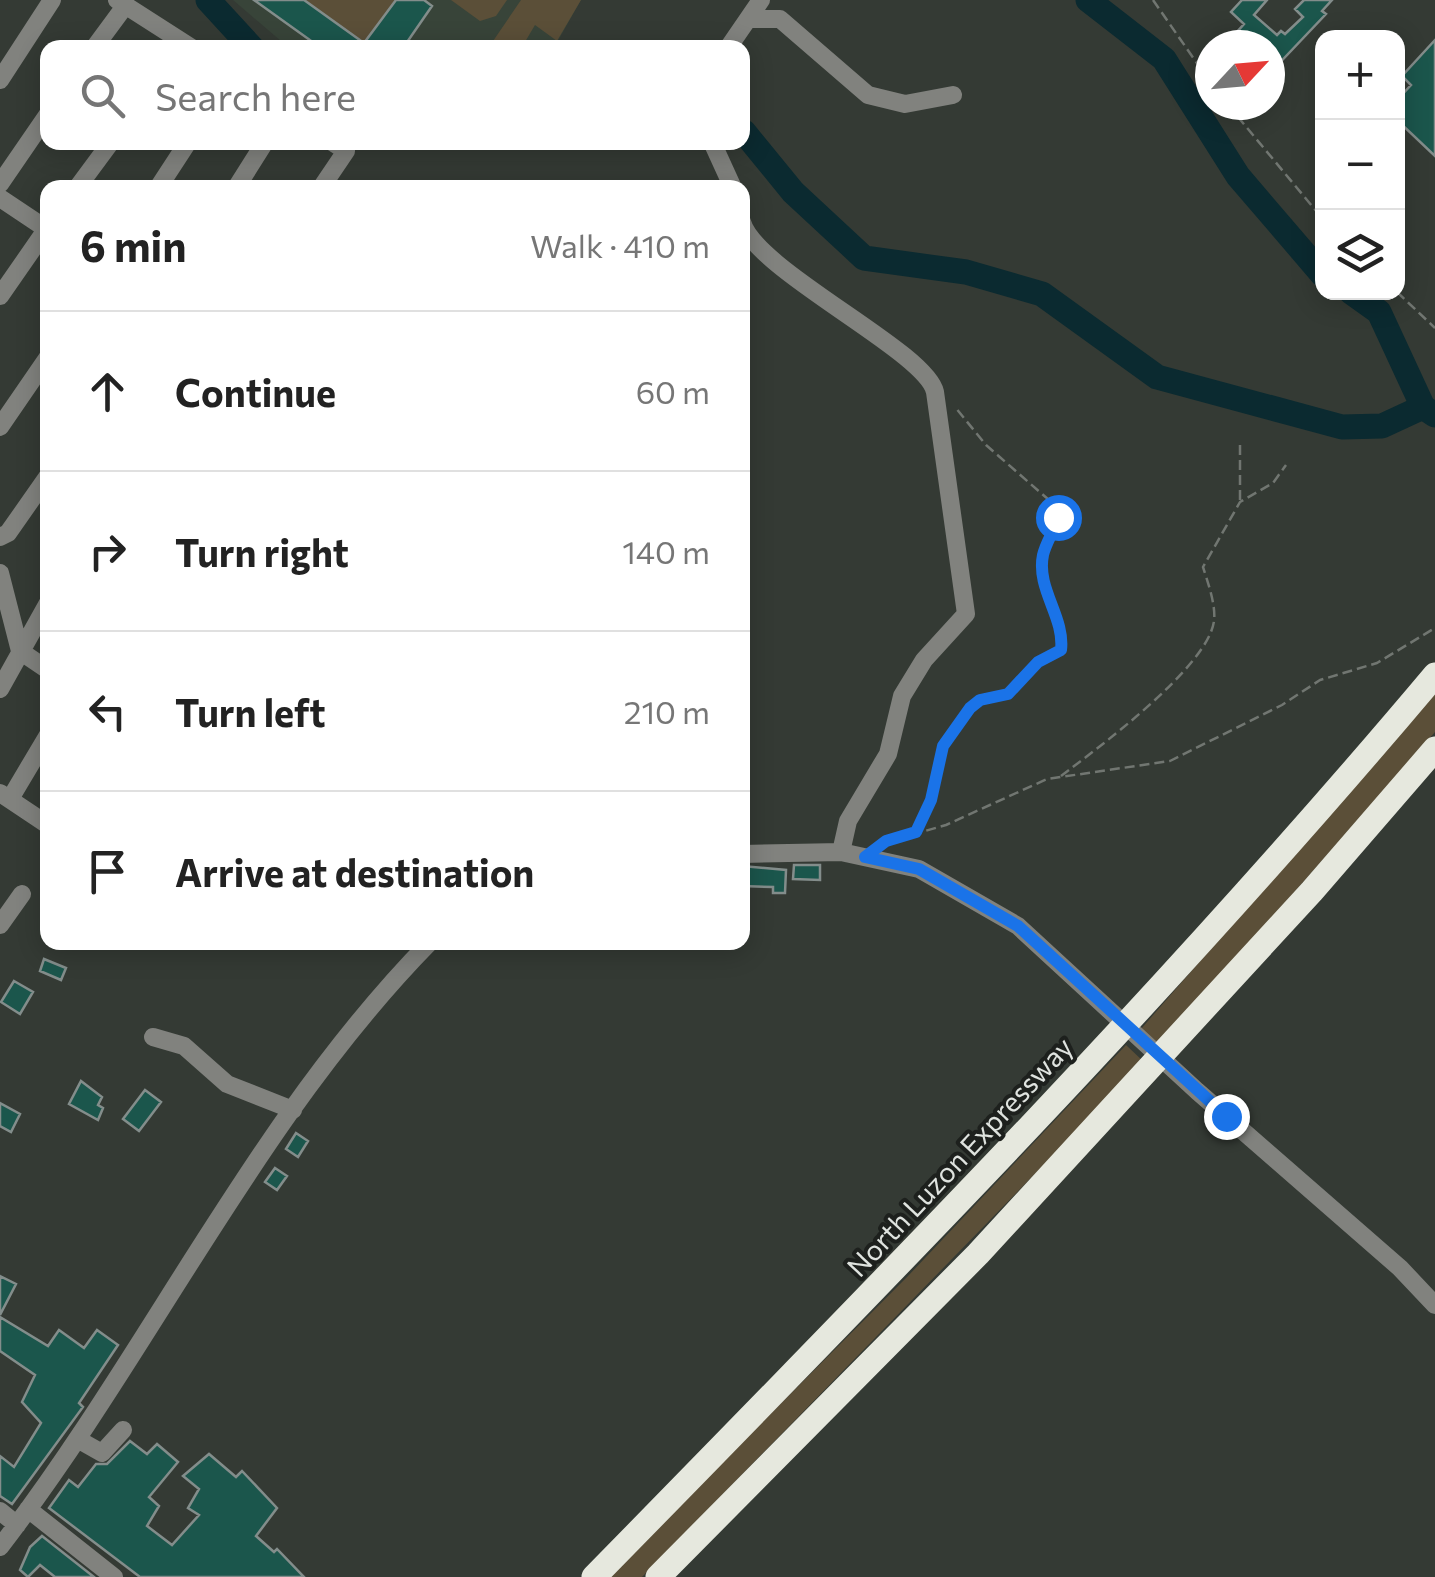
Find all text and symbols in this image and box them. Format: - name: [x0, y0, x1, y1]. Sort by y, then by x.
- north arrow: [1195, 30, 1285, 120]
- map controls: [1315, 30, 1405, 300]
- button: +: [1315, 30, 1405, 120]
- search box: [40, 40, 750, 150]
- icon: search: [75, 68, 130, 123]
- text: Search here: [155, 72, 356, 119]
- button: −: [1315, 120, 1405, 210]
- button: layers: [1315, 210, 1405, 300]
- text: 6 min: [80, 219, 187, 271]
- text: Walk · 410 m: [530, 225, 710, 265]
- icon: ahead: [80, 364, 135, 419]
- text: Continue: [175, 368, 336, 415]
- text: 60 m: [636, 371, 710, 411]
- route start: [1036, 495, 1082, 541]
- icon: right: [80, 524, 135, 579]
- text: Turn right: [175, 528, 349, 575]
- text: 140 m: [622, 531, 710, 571]
- icon: left: [80, 684, 135, 739]
- text: Turn left: [175, 688, 326, 735]
- text: 210 m: [624, 691, 710, 731]
- icon: arrive: [80, 844, 135, 899]
- text: Arrive at destination: [175, 848, 534, 895]
- street label: North Luzon Expressway: [839, 1029, 1079, 1283]
- route end: [1204, 1094, 1250, 1140]

